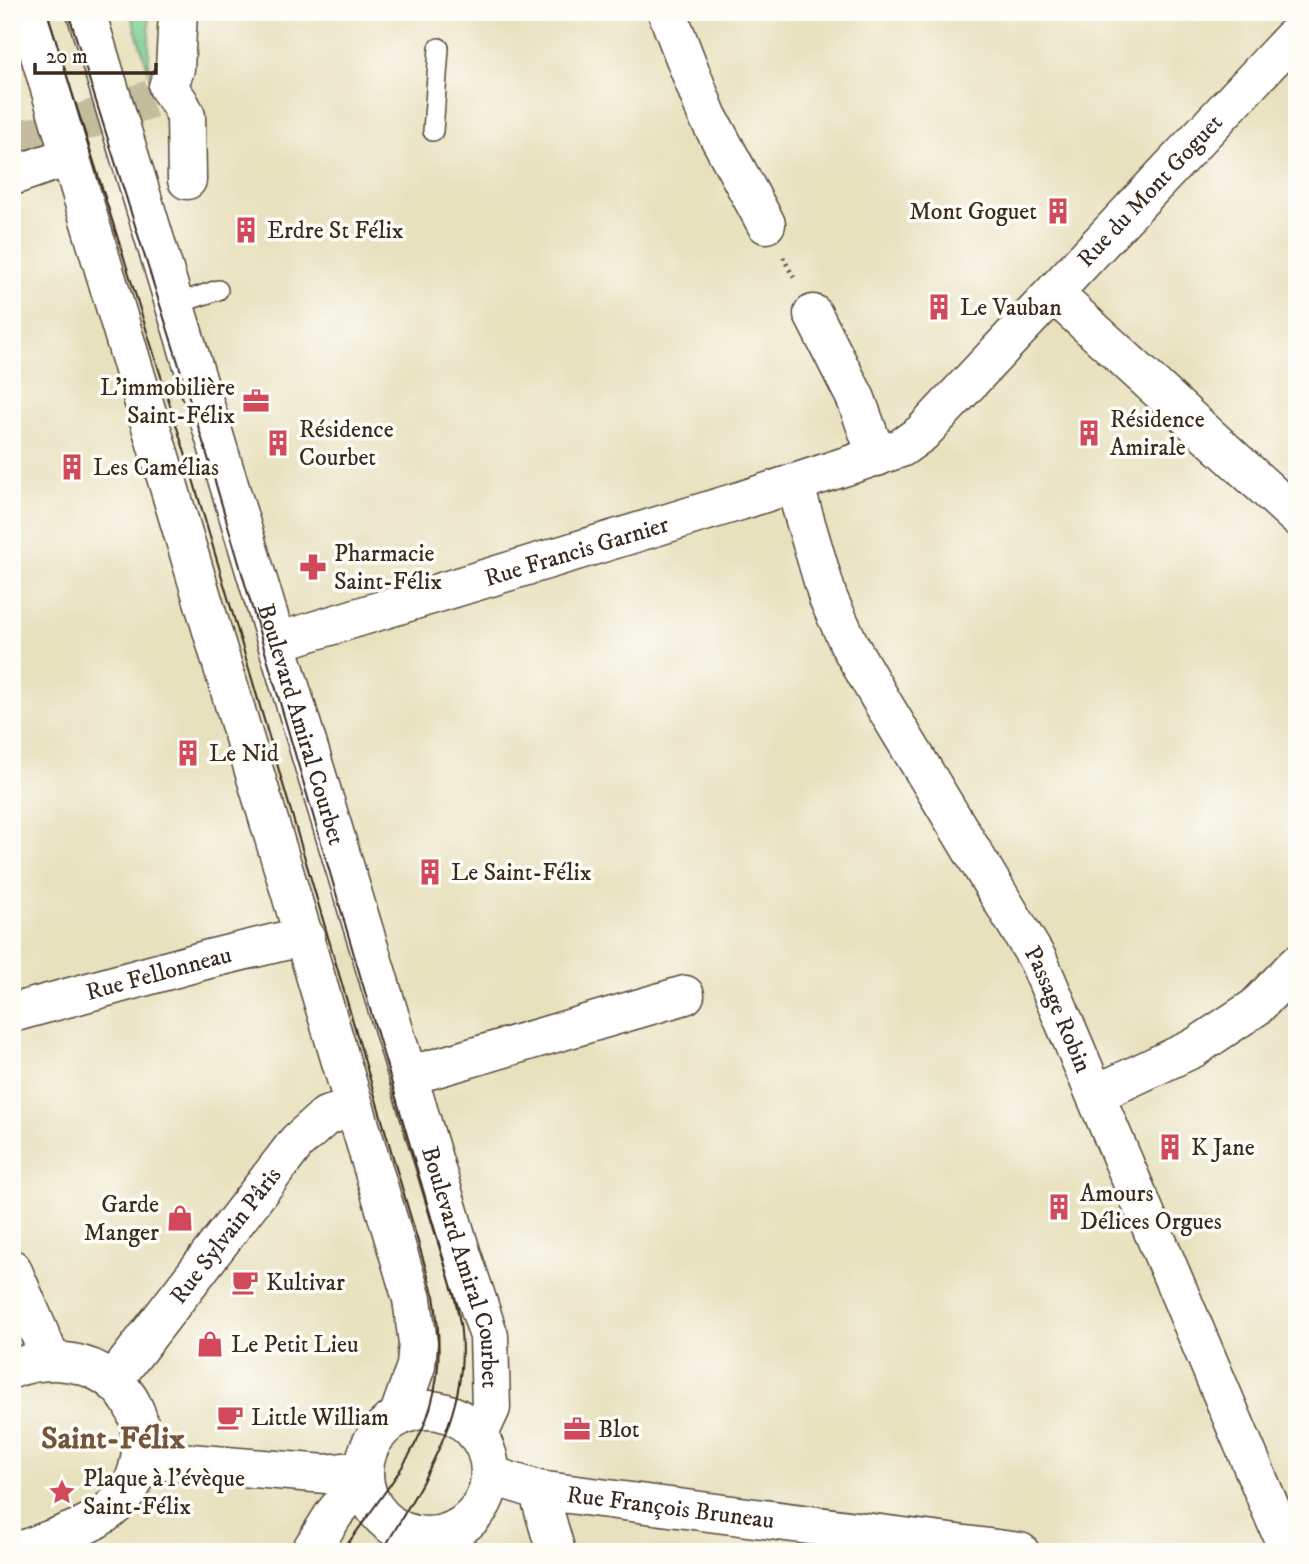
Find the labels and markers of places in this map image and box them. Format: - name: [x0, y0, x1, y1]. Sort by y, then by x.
- building icon: Mont Goguet: [1043, 196, 1073, 226]
- place label: Mont Goguet: [909, 197, 1037, 227]
- building icon: Erdre St Félix: [231, 215, 261, 245]
- place label: Erdre St Félix: [267, 216, 404, 246]
- building icon: Le Vauban: [924, 292, 954, 322]
- place label: Le Vauban: [960, 293, 1062, 323]
- place label: L'immobilière Saint-Félix: [100, 373, 235, 431]
- office icon: L'immobilière Saint-Félix: [241, 386, 271, 416]
- place label: Résidence Amirale: [1110, 405, 1205, 463]
- place label: Résidence Courbet: [299, 415, 394, 473]
- building icon: Résidence Amirale: [1074, 418, 1104, 448]
- building icon: Résidence Courbet: [263, 428, 293, 458]
- building icon: Les Camélias: [57, 452, 87, 482]
- place label: Les Camélias: [93, 453, 219, 483]
- place label: Pharmacie Saint-Félix: [334, 539, 442, 597]
- pharmacy icon: Pharmacie Saint-Félix: [298, 552, 328, 582]
- building icon: Le Nid: [173, 738, 203, 768]
- place label: Le Nid: [209, 739, 279, 769]
- building icon: Le Saint-Félix: [415, 857, 445, 887]
- place label: Le Saint-Félix: [451, 858, 592, 888]
- building icon: K Jane: [1155, 1132, 1185, 1162]
- place label: K Jane: [1191, 1133, 1255, 1163]
- place label: Amours Délices Orgues: [1080, 1179, 1222, 1237]
- place label: Garde Manger: [84, 1190, 159, 1248]
- building icon: Amours Délices Orgues: [1044, 1192, 1074, 1222]
- shop icon: Garde Manger: [165, 1203, 195, 1233]
- cafe icon: Kultivar: [230, 1267, 260, 1297]
- place label: Kultivar: [266, 1268, 345, 1298]
- shop icon: Le Petit Lieu: [195, 1329, 225, 1359]
- place label: Le Petit Lieu: [231, 1330, 359, 1360]
- cafe icon: Little William: [215, 1402, 245, 1432]
- place label: Little William: [251, 1403, 389, 1433]
- office icon: Blot: [562, 1414, 592, 1444]
- place label: Blot: [598, 1415, 640, 1445]
- place label: Plaque à l'évèque Saint-Félix: [83, 1464, 245, 1522]
- place icon: Plaque à l'évèque Saint-Félix: [47, 1477, 77, 1507]

